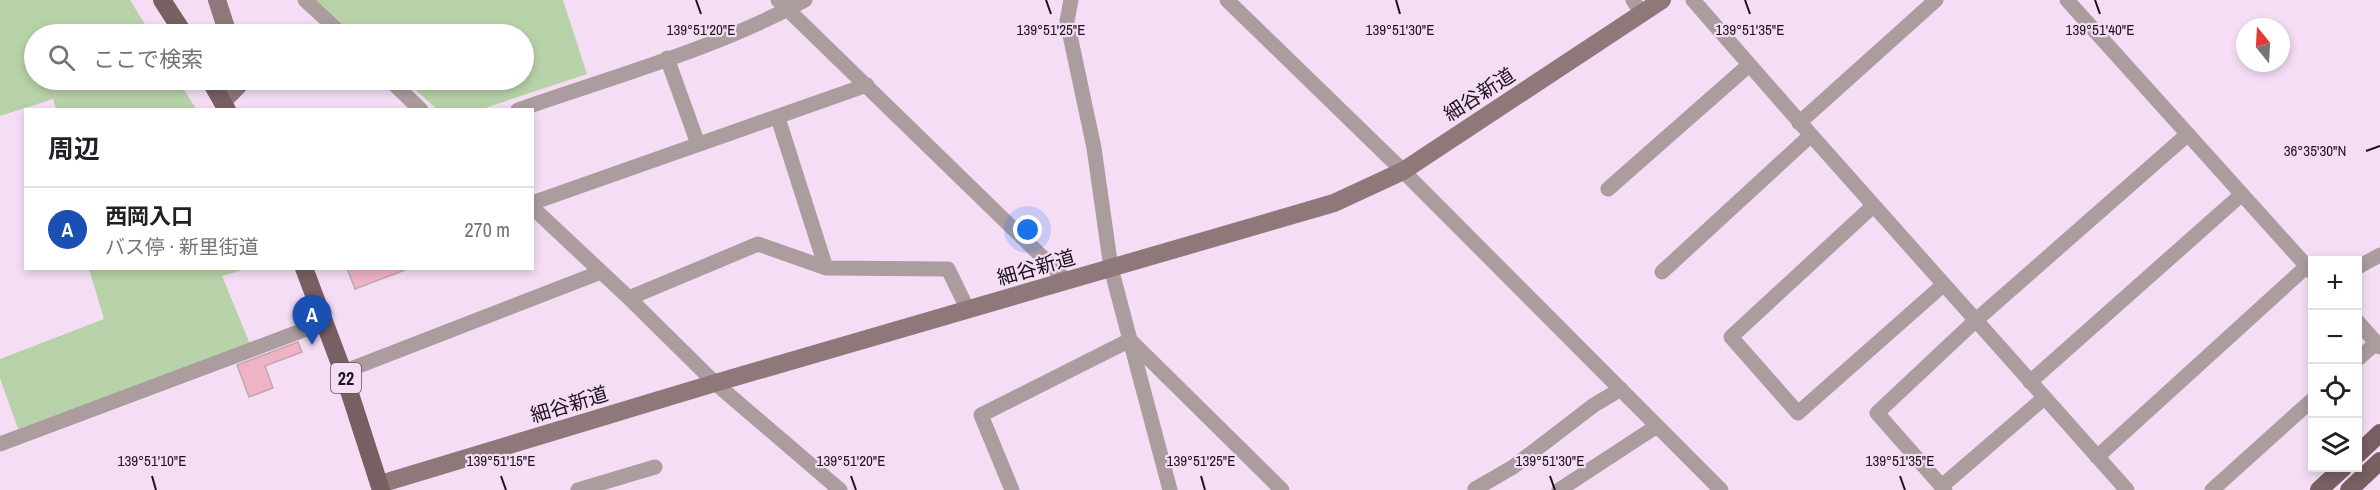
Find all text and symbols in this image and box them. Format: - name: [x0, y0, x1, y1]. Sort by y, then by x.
- north arrow: [2236, 18, 2290, 72]
- text: 139°51'20"E: [667, 19, 735, 40]
- text: 139°51'25"E: [1017, 19, 1085, 40]
- text: 139°51'30"E: [1366, 19, 1434, 40]
- text: 139°51'35"E: [1716, 19, 1784, 40]
- text: 139°51'40"E: [2066, 19, 2134, 40]
- search box: [24, 24, 534, 90]
- icon: search: [45, 41, 78, 74]
- text: ここで検索: [93, 44, 203, 74]
- street label: 細谷新道: [1438, 61, 1520, 127]
- text: 周辺: [48, 131, 100, 166]
- text: 36°35'30"N: [2284, 140, 2346, 161]
- text: 西岡入口: [105, 201, 193, 231]
- your location: [1013, 215, 1042, 244]
- text: A: [62, 216, 73, 243]
- text: 270 m: [464, 216, 510, 243]
- text: バス停 · 新里街道: [105, 233, 259, 260]
- street label: 細谷新道: [994, 243, 1078, 291]
- map controls: [2308, 256, 2362, 472]
- button: +: [2308, 256, 2362, 310]
- pin: A: [292, 296, 332, 345]
- button: −: [2308, 310, 2362, 364]
- road number: 22: [331, 363, 361, 393]
- button: locate: [2308, 364, 2362, 418]
- street label: 細谷新道: [527, 379, 611, 429]
- button: layers: [2308, 418, 2362, 472]
- text: 139°51'10"E: [118, 450, 186, 471]
- text: 139°51'15"E: [467, 450, 535, 471]
- text: 139°51'20"E: [817, 450, 885, 471]
- text: 139°51'25"E: [1167, 450, 1235, 471]
- text: 139°51'30"E: [1516, 450, 1584, 471]
- text: 139°51'35"E: [1866, 450, 1934, 471]

